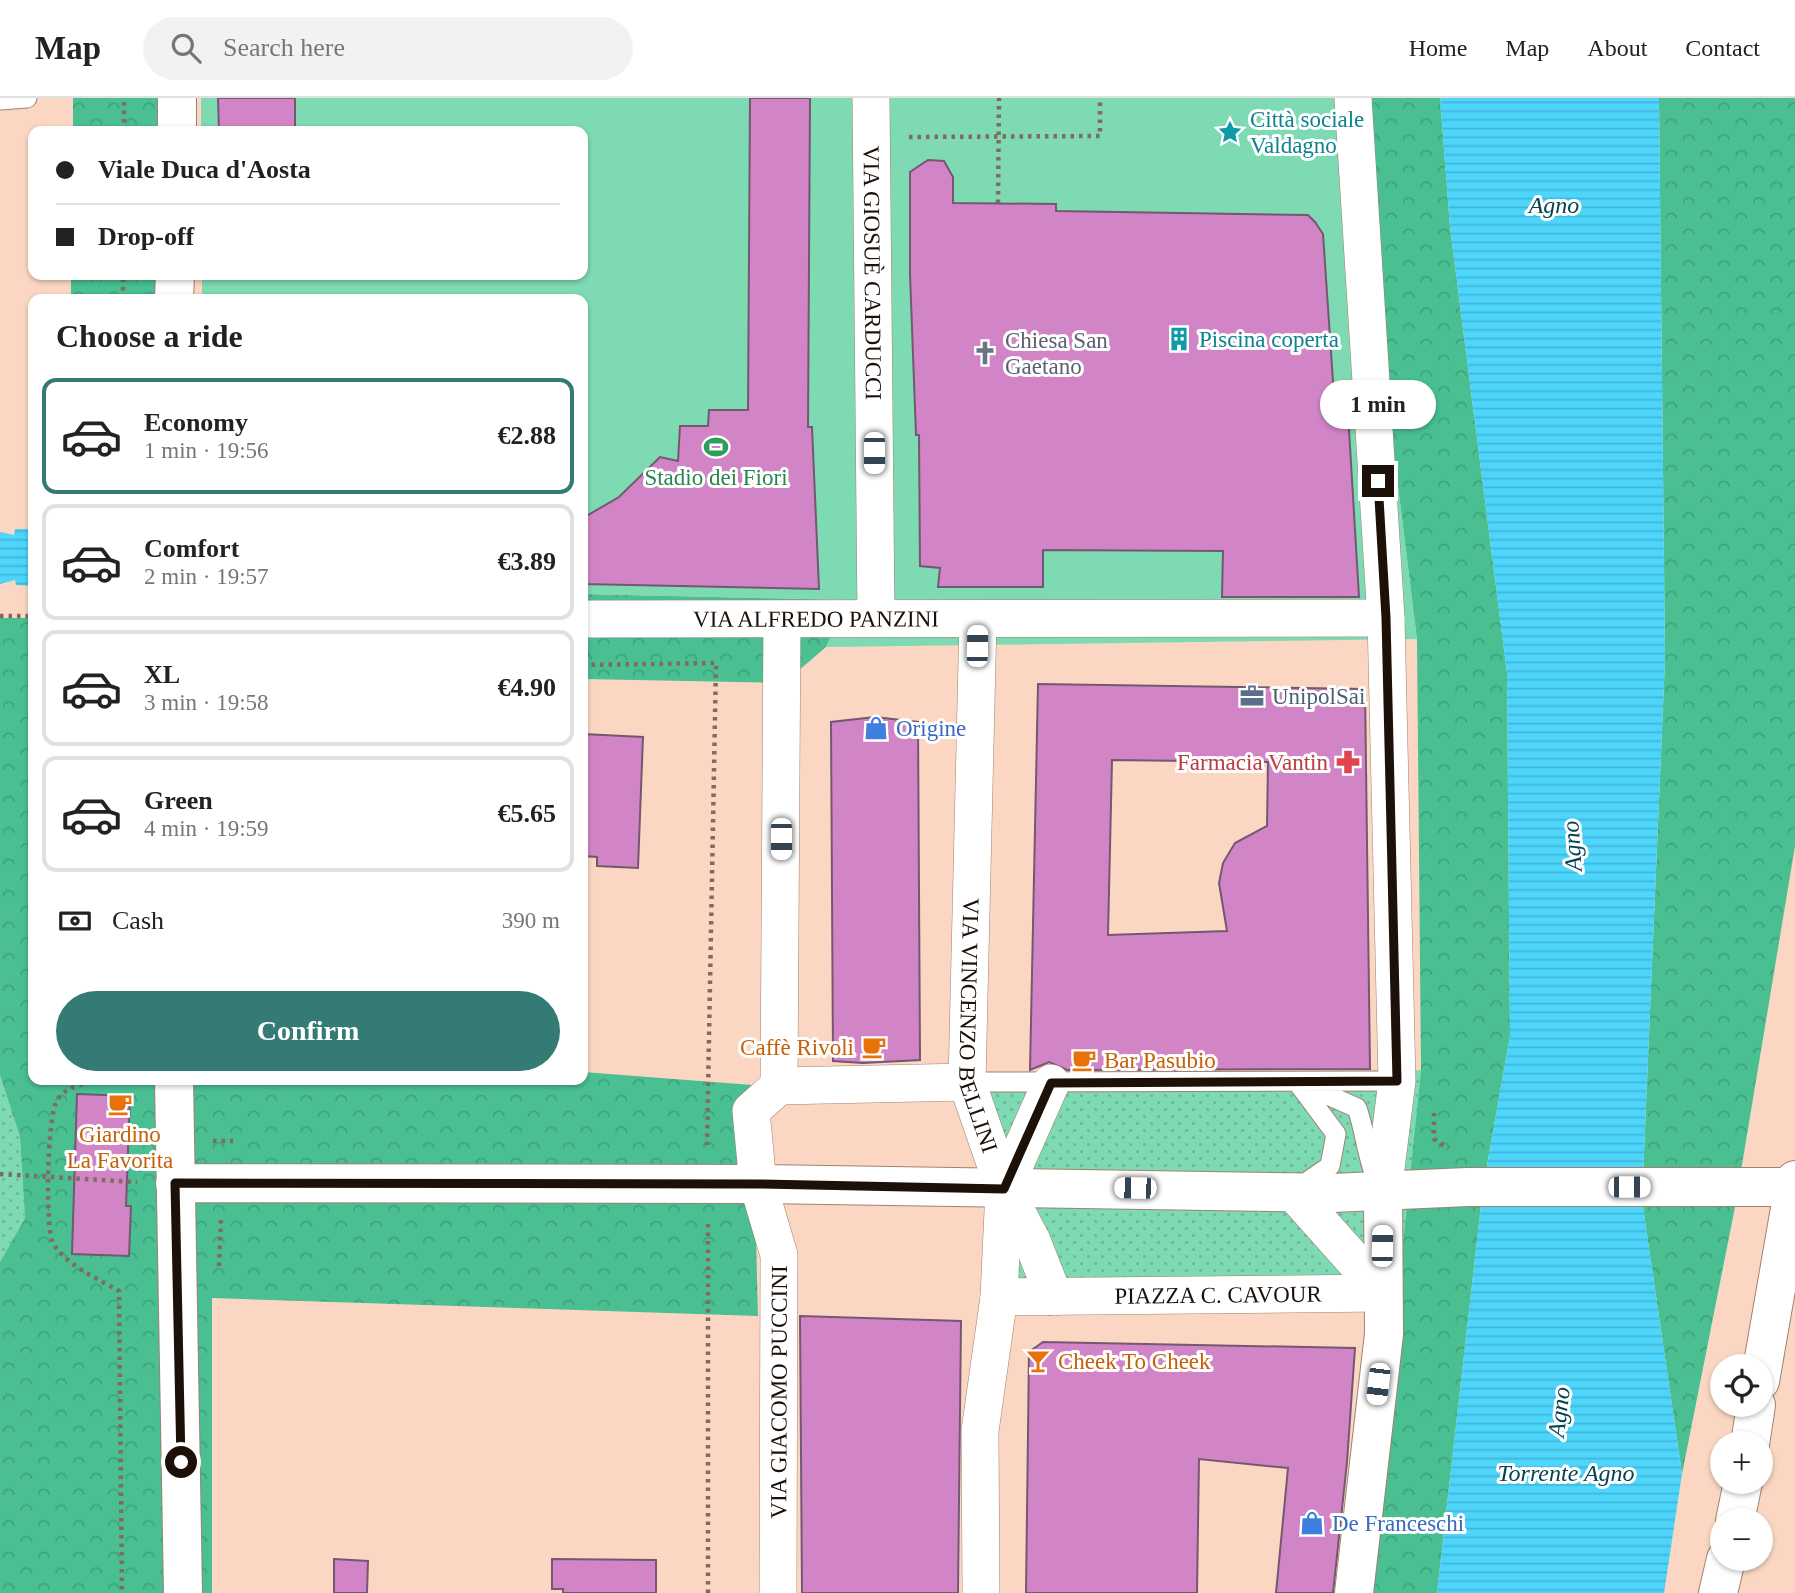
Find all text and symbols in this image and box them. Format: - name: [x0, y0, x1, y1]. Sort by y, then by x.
- search box: [143, 17, 633, 80]
- icon: search: [167, 29, 205, 67]
- text: Map: [35, 30, 101, 66]
- text: Search here: [223, 33, 345, 62]
- text: Home: [1409, 35, 1467, 61]
- text: Map: [1505, 35, 1549, 61]
- text: About: [1587, 35, 1647, 61]
- text: Contact: [1685, 35, 1760, 61]
- place label: Città sociale Valdagno: [1250, 107, 1364, 158]
- place icon: Città sociale Valdagno: [1216, 118, 1244, 146]
- street label: VIA GIOSUÈ CARDUCCI: [859, 146, 886, 400]
- text: Viale Duca d'Aosta: [98, 155, 311, 184]
- water label: Agno: [1527, 192, 1579, 218]
- text: Drop-off: [98, 222, 194, 251]
- text: Choose a ride: [56, 318, 243, 354]
- building icon: Piscina coperta: [1165, 325, 1193, 353]
- place label: Piscina coperta: [1199, 327, 1339, 352]
- place label: Chiesa San Gaetano: [1005, 328, 1108, 379]
- church icon: Chiesa San Gaetano: [971, 339, 999, 367]
- callout: 1 min: [1320, 380, 1436, 428]
- text: 1 min: [1350, 392, 1406, 417]
- icon: car: [60, 405, 123, 468]
- text: Economy: [144, 408, 248, 437]
- text: €2.88: [498, 421, 556, 450]
- car: [864, 432, 885, 474]
- sports icon: Stadio dei Fiori: [702, 433, 730, 461]
- text: 1 min · 19:56: [144, 438, 269, 463]
- place label: Stadio dei Fiori: [644, 465, 788, 490]
- route end: [1362, 465, 1394, 497]
- icon: car: [60, 531, 123, 594]
- text: Comfort: [144, 534, 239, 563]
- text: €3.89: [498, 547, 556, 576]
- text: 2 min · 19:57: [144, 564, 269, 589]
- street label: VIA ALFREDO PANZINI: [693, 606, 939, 631]
- car: [967, 625, 988, 667]
- icon: car: [60, 657, 123, 720]
- text: XL: [144, 660, 180, 689]
- text: €4.90: [498, 673, 556, 702]
- office icon: UnipolSai: [1238, 682, 1266, 710]
- place label: UnipolSai: [1272, 684, 1365, 709]
- text: 3 min · 19:58: [144, 690, 269, 715]
- shop icon: Origine: [862, 714, 890, 742]
- place label: Origine: [896, 716, 966, 741]
- pharmacy icon: Farmacia Vantin: [1334, 748, 1362, 776]
- place label: Farmacia Vantin: [1177, 750, 1328, 775]
- icon: car: [60, 783, 123, 846]
- text: Green: [144, 786, 213, 815]
- text: €5.65: [498, 799, 556, 828]
- text: 4 min · 19:59: [144, 816, 269, 841]
- car: [771, 818, 792, 860]
- water label: Agno: [1557, 820, 1587, 874]
- street label: VIA VINCENZO BELLINI: [955, 898, 1003, 1156]
- icon: cash: [56, 902, 94, 940]
- text: Cash: [112, 906, 164, 935]
- text: 390 m: [502, 908, 560, 933]
- button: Confirm: [56, 991, 560, 1071]
- cafe icon: Caffè Rivoli: [860, 1033, 888, 1061]
- place label: Caffè Rivoli: [740, 1035, 854, 1060]
- cafe icon: Bar Pasubio: [1070, 1046, 1098, 1074]
- place label: Bar Pasubio: [1104, 1048, 1216, 1073]
- cafe icon: Giardino La Favorita: [106, 1090, 134, 1118]
- place label: Giardino La Favorita: [67, 1122, 173, 1173]
- car: [1114, 1177, 1157, 1199]
- car: [1609, 1177, 1651, 1198]
- car: [1372, 1225, 1393, 1267]
- street label: VIA GIACOMO PUCCINI: [766, 1265, 791, 1519]
- street label: PIAZZA C. CAVOUR: [1114, 1281, 1322, 1308]
- bar icon: Cheek To Cheek: [1024, 1347, 1052, 1375]
- place label: Cheek To Cheek: [1058, 1349, 1211, 1374]
- map controls: [1710, 1354, 1773, 1571]
- button: locate: [1710, 1354, 1773, 1417]
- car: [1366, 1362, 1391, 1406]
- water label: Agno: [1543, 1385, 1575, 1441]
- button: +: [1710, 1431, 1773, 1494]
- route start: [165, 1446, 197, 1478]
- water label: Torrente Agno: [1497, 1460, 1635, 1486]
- button: −: [1710, 1508, 1773, 1571]
- shop icon: De Franceschi: [1298, 1509, 1326, 1537]
- place label: De Franceschi: [1332, 1511, 1464, 1536]

